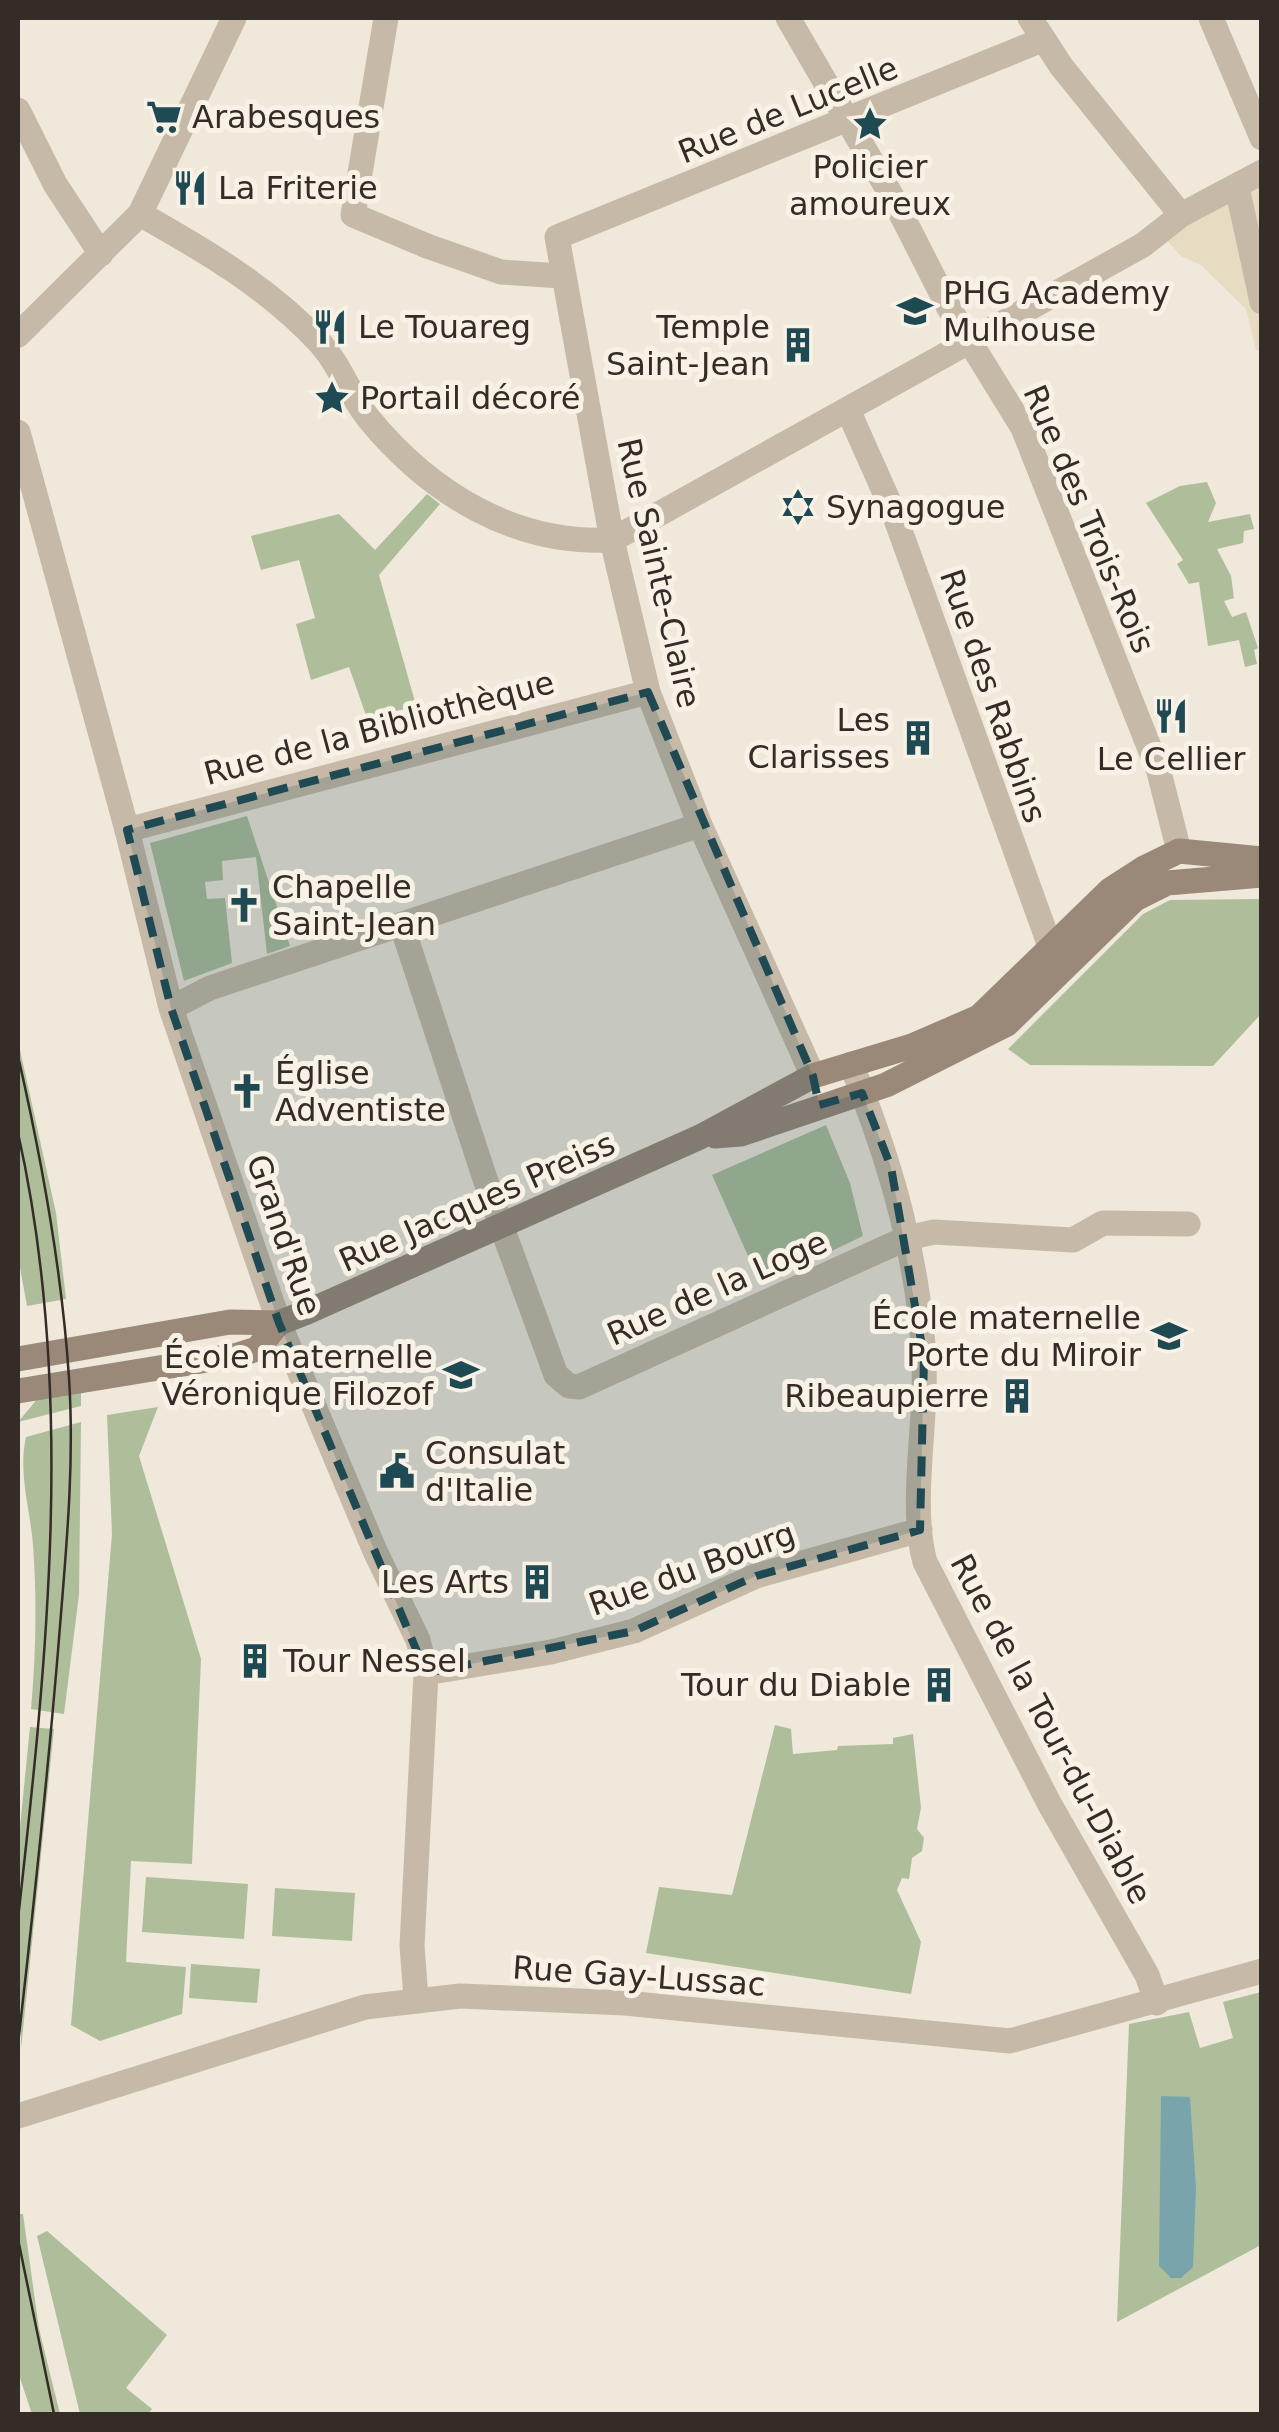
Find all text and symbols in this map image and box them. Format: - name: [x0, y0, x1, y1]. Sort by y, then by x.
- street label: Rue de Lucelle: [673, 49, 903, 171]
- supermarket icon: Arabesques: [145, 98, 183, 136]
- place label: Arabesques: [192, 98, 380, 136]
- place icon: Policier amoureux: [851, 105, 889, 143]
- place label: Policier amoureux: [789, 148, 951, 223]
- restaurant icon: La Friterie: [171, 169, 209, 207]
- place label: La Friterie: [218, 169, 378, 207]
- place label: PHG Academy Mulhouse: [943, 274, 1170, 349]
- school or university icon: PHG Academy Mulhouse: [896, 292, 934, 330]
- restaurant icon: Le Touareg: [311, 308, 349, 346]
- place label: Le Touareg: [358, 308, 531, 346]
- place label: Temple Saint-Jean: [606, 308, 770, 383]
- building icon: Temple Saint-Jean: [779, 326, 817, 364]
- place icon: Portail décoré: [313, 379, 351, 417]
- place label: Portail décoré: [360, 379, 580, 417]
- street label: Rue des Trois-Rois: [1015, 379, 1163, 659]
- street label: Rue Sainte-Claire: [609, 434, 709, 712]
- synagogue icon: Synagogue: [779, 488, 817, 526]
- place label: Synagogue: [826, 488, 1005, 526]
- street label: Rue des Rabbins: [932, 564, 1054, 828]
- street label: Rue de la Bibliothèque: [200, 663, 558, 793]
- restaurant icon: Le Cellier: [1152, 697, 1190, 735]
- place label: Les Clarisses: [747, 701, 890, 776]
- building icon: Les Clarisses: [899, 719, 937, 757]
- place label: Le Cellier: [1097, 740, 1246, 778]
- place label: Chapelle Saint-Jean: [272, 868, 436, 943]
- church icon: Chapelle Saint-Jean: [225, 886, 263, 924]
- place label: Église Adventiste: [275, 1054, 446, 1129]
- church icon: Église Adventiste: [228, 1072, 266, 1110]
- street label: Rue Jacques Preiss: [333, 1124, 621, 1280]
- street label: Grand'Rue: [239, 1150, 329, 1320]
- street label: Rue de la Loge: [601, 1223, 833, 1353]
- place label: École maternelle Porte du Miroir: [872, 1299, 1142, 1374]
- school or university icon: École maternelle Porte du Miroir: [1150, 1317, 1188, 1355]
- place label: École maternelle Véronique Filozof: [161, 1338, 434, 1413]
- school or university icon: École maternelle Véronique Filozof: [442, 1356, 480, 1394]
- place label: Ribeaupierre: [784, 1377, 989, 1415]
- building icon: Ribeaupierre: [998, 1377, 1036, 1415]
- place label: Consulat d'Italie: [425, 1434, 565, 1509]
- public building icon: Consulat d'Italie: [378, 1452, 416, 1490]
- street label: Rue du Bourg: [584, 1514, 800, 1624]
- street label: Rue de la Tour-du-Diable: [943, 1548, 1159, 1910]
- place label: Les Arts: [381, 1563, 509, 1601]
- building icon: Les Arts: [518, 1563, 556, 1601]
- building icon: Tour Nessel: [236, 1642, 274, 1680]
- place label: Tour Nessel: [282, 1642, 466, 1680]
- place label: Tour du Diable: [680, 1666, 911, 1704]
- building icon: Tour du Diable: [920, 1666, 958, 1704]
- street label: Rue Gay-Lussac: [511, 1948, 767, 2004]

